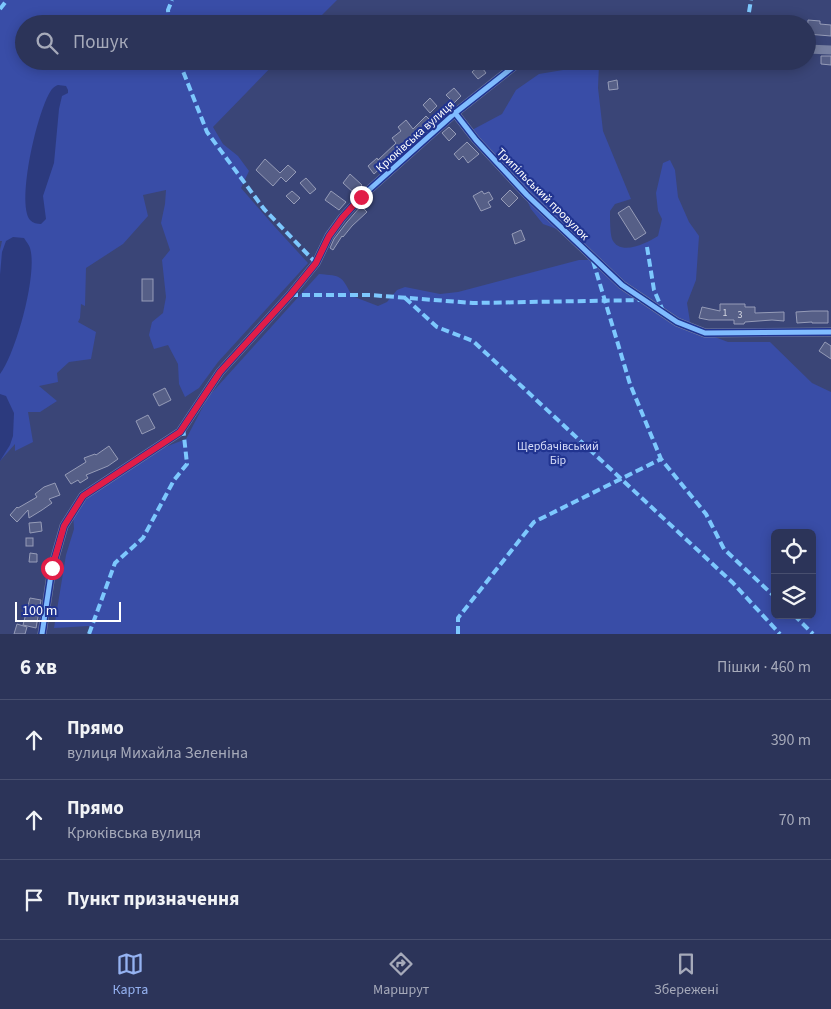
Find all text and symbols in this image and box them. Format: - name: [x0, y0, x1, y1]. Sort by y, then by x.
- search box: [15, 15, 816, 70]
- icon: search: [33, 29, 61, 57]
- text: Пошук: [73, 29, 128, 56]
- street label: Крюківська вулиця: [372, 96, 458, 176]
- street label: Трипільський провулок: [493, 144, 593, 244]
- route end: [350, 186, 373, 209]
- house number: 1: [723, 306, 728, 320]
- house number: 3: [738, 308, 743, 322]
- park label: Щербачівський Бір: [517, 438, 599, 469]
- map controls: [771, 529, 816, 619]
- button: locate: [771, 529, 816, 574]
- route start: [41, 557, 64, 580]
- button: layers: [771, 574, 816, 619]
- scale bar: [15, 599, 121, 622]
- text: 100 m: [22, 601, 57, 621]
- text: 6 хв: [20, 652, 57, 682]
- text: Пішки · 460 m: [717, 656, 811, 678]
- text: Прямо: [67, 715, 124, 742]
- icon: ahead: [20, 726, 48, 754]
- text: 390 m: [771, 729, 811, 751]
- text: вулиця Михайла Зеленіна: [67, 742, 248, 764]
- text: Прямо: [67, 795, 124, 822]
- icon: ahead: [20, 806, 48, 834]
- text: 70 m: [779, 809, 811, 831]
- text: Крюківська вулиця: [67, 822, 201, 844]
- icon: arrive: [20, 886, 48, 914]
- text: Пункт призначення: [67, 886, 239, 913]
- tab: Карта: [112, 950, 148, 1000]
- tab: Маршрут: [373, 950, 429, 1000]
- tab: Збережені: [654, 950, 719, 1000]

